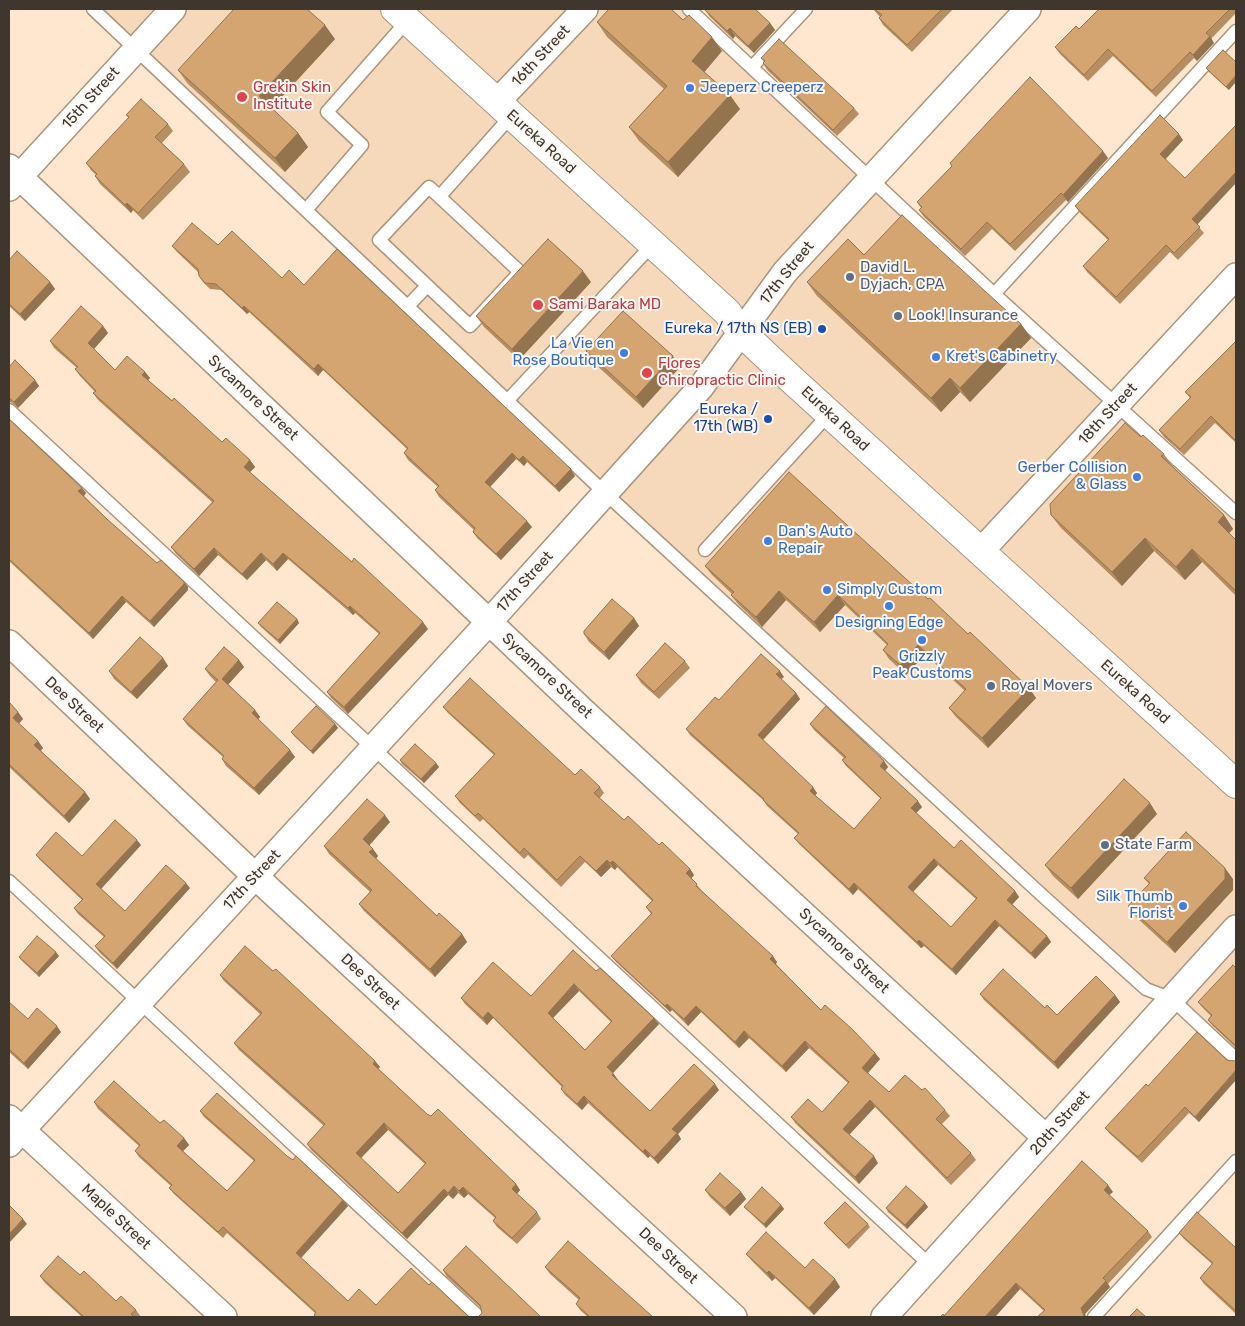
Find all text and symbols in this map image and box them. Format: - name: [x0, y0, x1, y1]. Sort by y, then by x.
- street label: 16th Street: [508, 22, 574, 90]
- street label: 15th Street: [58, 63, 124, 133]
- place label: Grekin Skin Institute: [253, 79, 331, 114]
- place label: Jeeperz Creeperz: [700, 79, 824, 97]
- marker: Jeeperz Creeperz: [684, 82, 696, 94]
- marker: Grekin Skin Institute: [235, 90, 249, 104]
- street label: Eureka Road: [503, 106, 579, 178]
- street label: 17th Street: [756, 238, 818, 308]
- place label: David L. Dyjach, CPA: [860, 259, 945, 294]
- marker: David L. Dyjach, CPA: [844, 271, 856, 283]
- place label: Sami Baraka MD: [549, 296, 661, 314]
- marker: Sami Baraka MD: [531, 298, 545, 312]
- place label: Look! Insurance: [908, 307, 1018, 325]
- marker: Look! Insurance: [892, 310, 904, 322]
- place label: Eureka / 17th NS (EB): [664, 320, 812, 338]
- marker: Eureka / 17th NS (EB): [816, 323, 828, 335]
- place label: La Vie en Rose Boutique: [512, 335, 614, 370]
- marker: La Vie en Rose Boutique: [618, 347, 630, 359]
- place label: Kret's Cabinetry: [946, 348, 1057, 366]
- marker: Kret's Cabinetry: [930, 351, 942, 363]
- street label: Sycamore Street: [204, 352, 302, 444]
- place label: Flores Chiropractic Clinic: [658, 355, 786, 390]
- marker: Flores Chiropractic Clinic: [640, 366, 654, 380]
- street label: 18th Street: [1075, 379, 1141, 449]
- street label: Eureka Road: [797, 383, 873, 455]
- place label: Eureka / 17th (WB): [693, 401, 758, 436]
- marker: Eureka / 17th (WB): [762, 413, 774, 425]
- place label: Gerber Collision & Glass: [1017, 459, 1127, 494]
- marker: Gerber Collision & Glass: [1131, 471, 1143, 483]
- place label: Dan's Auto Repair: [778, 523, 853, 558]
- marker: Dan's Auto Repair: [762, 535, 774, 547]
- street label: 17th Street: [493, 548, 557, 616]
- place label: Simply Custom: [837, 581, 942, 599]
- marker: Simply Custom: [821, 584, 833, 596]
- marker: Designing Edge: [883, 600, 895, 612]
- place label: Designing Edge: [835, 614, 943, 632]
- street label: Sycamore Street: [498, 630, 596, 722]
- marker: Grizzly Peak Customs: [916, 634, 928, 646]
- place label: Grizzly Peak Customs: [872, 648, 972, 683]
- street label: Eureka Road: [1097, 656, 1173, 728]
- street label: Dee Street: [41, 673, 107, 737]
- place label: Royal Movers: [1001, 677, 1093, 695]
- marker: Royal Movers: [985, 680, 997, 692]
- place label: State Farm: [1115, 836, 1192, 854]
- marker: State Farm: [1099, 839, 1111, 851]
- street label: 17th Street: [219, 846, 285, 914]
- place label: Silk Thumb Florist: [1096, 888, 1173, 923]
- marker: Silk Thumb Florist: [1177, 900, 1189, 912]
- street label: Sycamore Street: [795, 905, 893, 997]
- street label: Dee Street: [337, 950, 403, 1014]
- street label: 20th Street: [1026, 1087, 1094, 1159]
- street label: Maple Street: [78, 1180, 154, 1254]
- street label: Dee Street: [635, 1224, 701, 1288]

